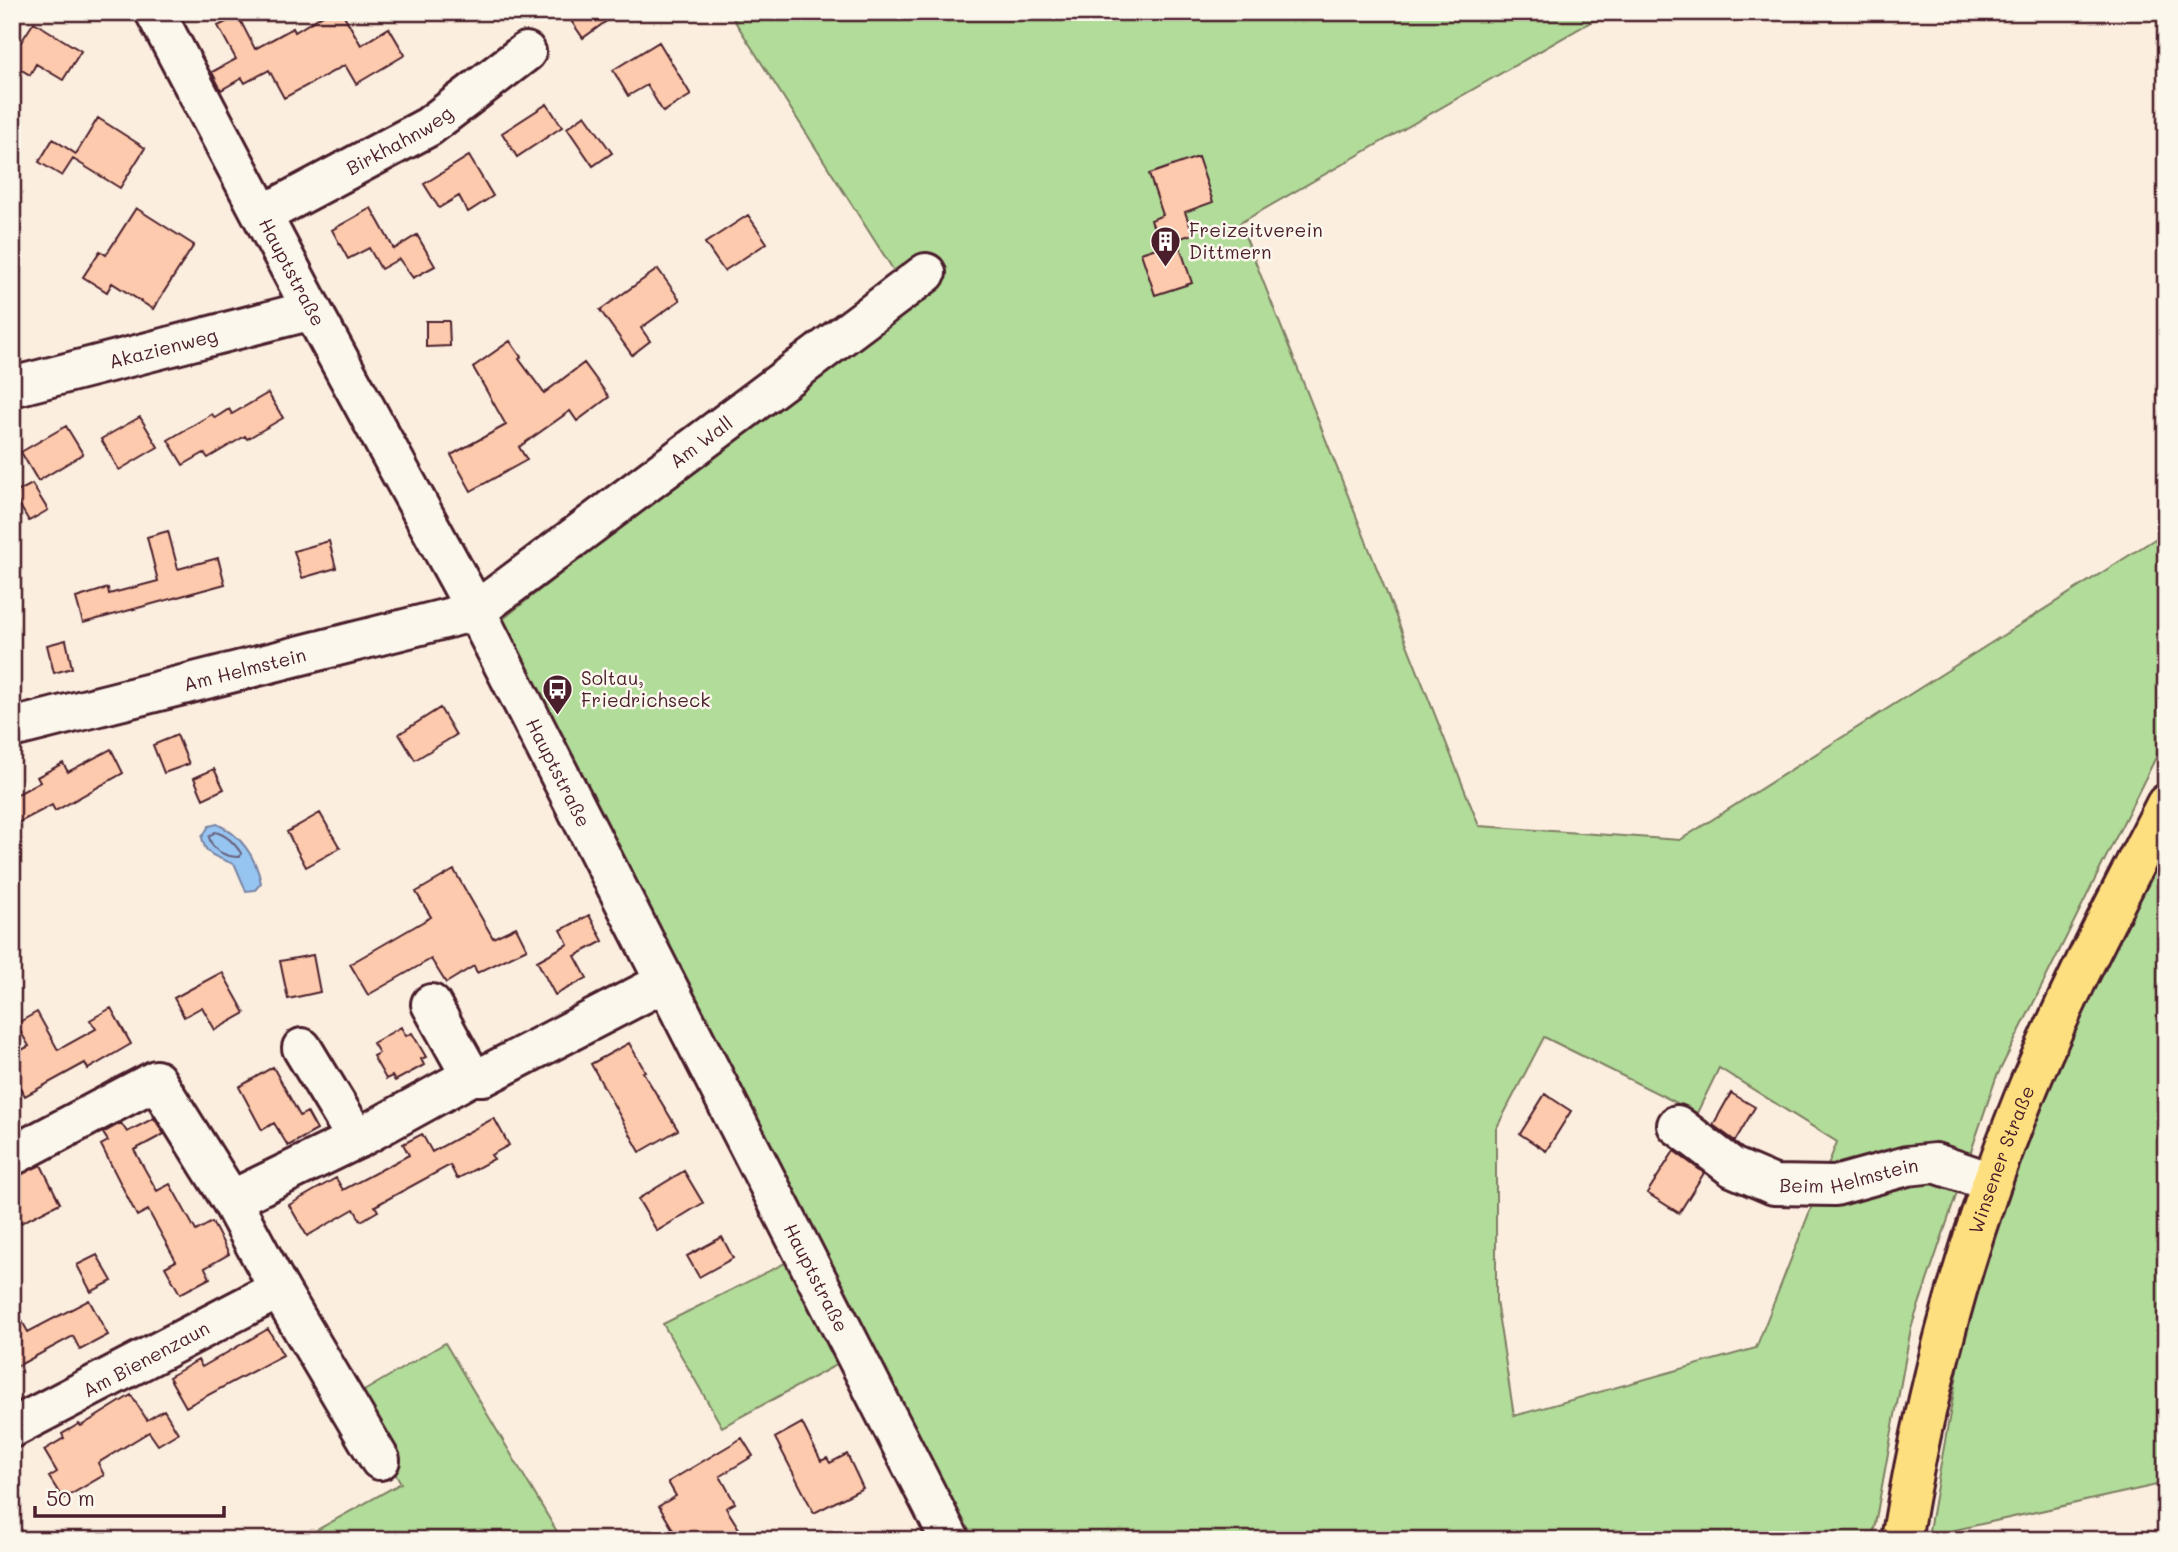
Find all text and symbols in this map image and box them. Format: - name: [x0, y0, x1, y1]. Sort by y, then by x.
- street label: Birkhahnweg: [342, 100, 457, 180]
- street label: Hauptstraße: [254, 214, 331, 330]
- place label: Freizeitverein Dittmern: [1189, 217, 1323, 264]
- building icon: Freizeitverein Dittmern: [1149, 224, 1183, 268]
- street label: Akazienweg: [106, 322, 220, 374]
- street label: Am Wall: [664, 410, 737, 473]
- street label: Am Helmstein: [181, 641, 308, 696]
- place label: Soltau, Friedrichseck: [581, 665, 710, 712]
- bus stop icon: Soltau, Friedrichseck: [541, 672, 575, 716]
- street label: Hauptstraße: [521, 714, 597, 831]
- street label: Winsener Straße: [1962, 1082, 2040, 1237]
- street label: Beim Helmstein: [1779, 1152, 1919, 1199]
- street label: Hauptstraße: [778, 1219, 855, 1336]
- street label: Am Bienenzaun: [78, 1315, 213, 1402]
- scale bar: [35, 1475, 224, 1519]
- text: 50 m: [46, 1484, 95, 1511]

